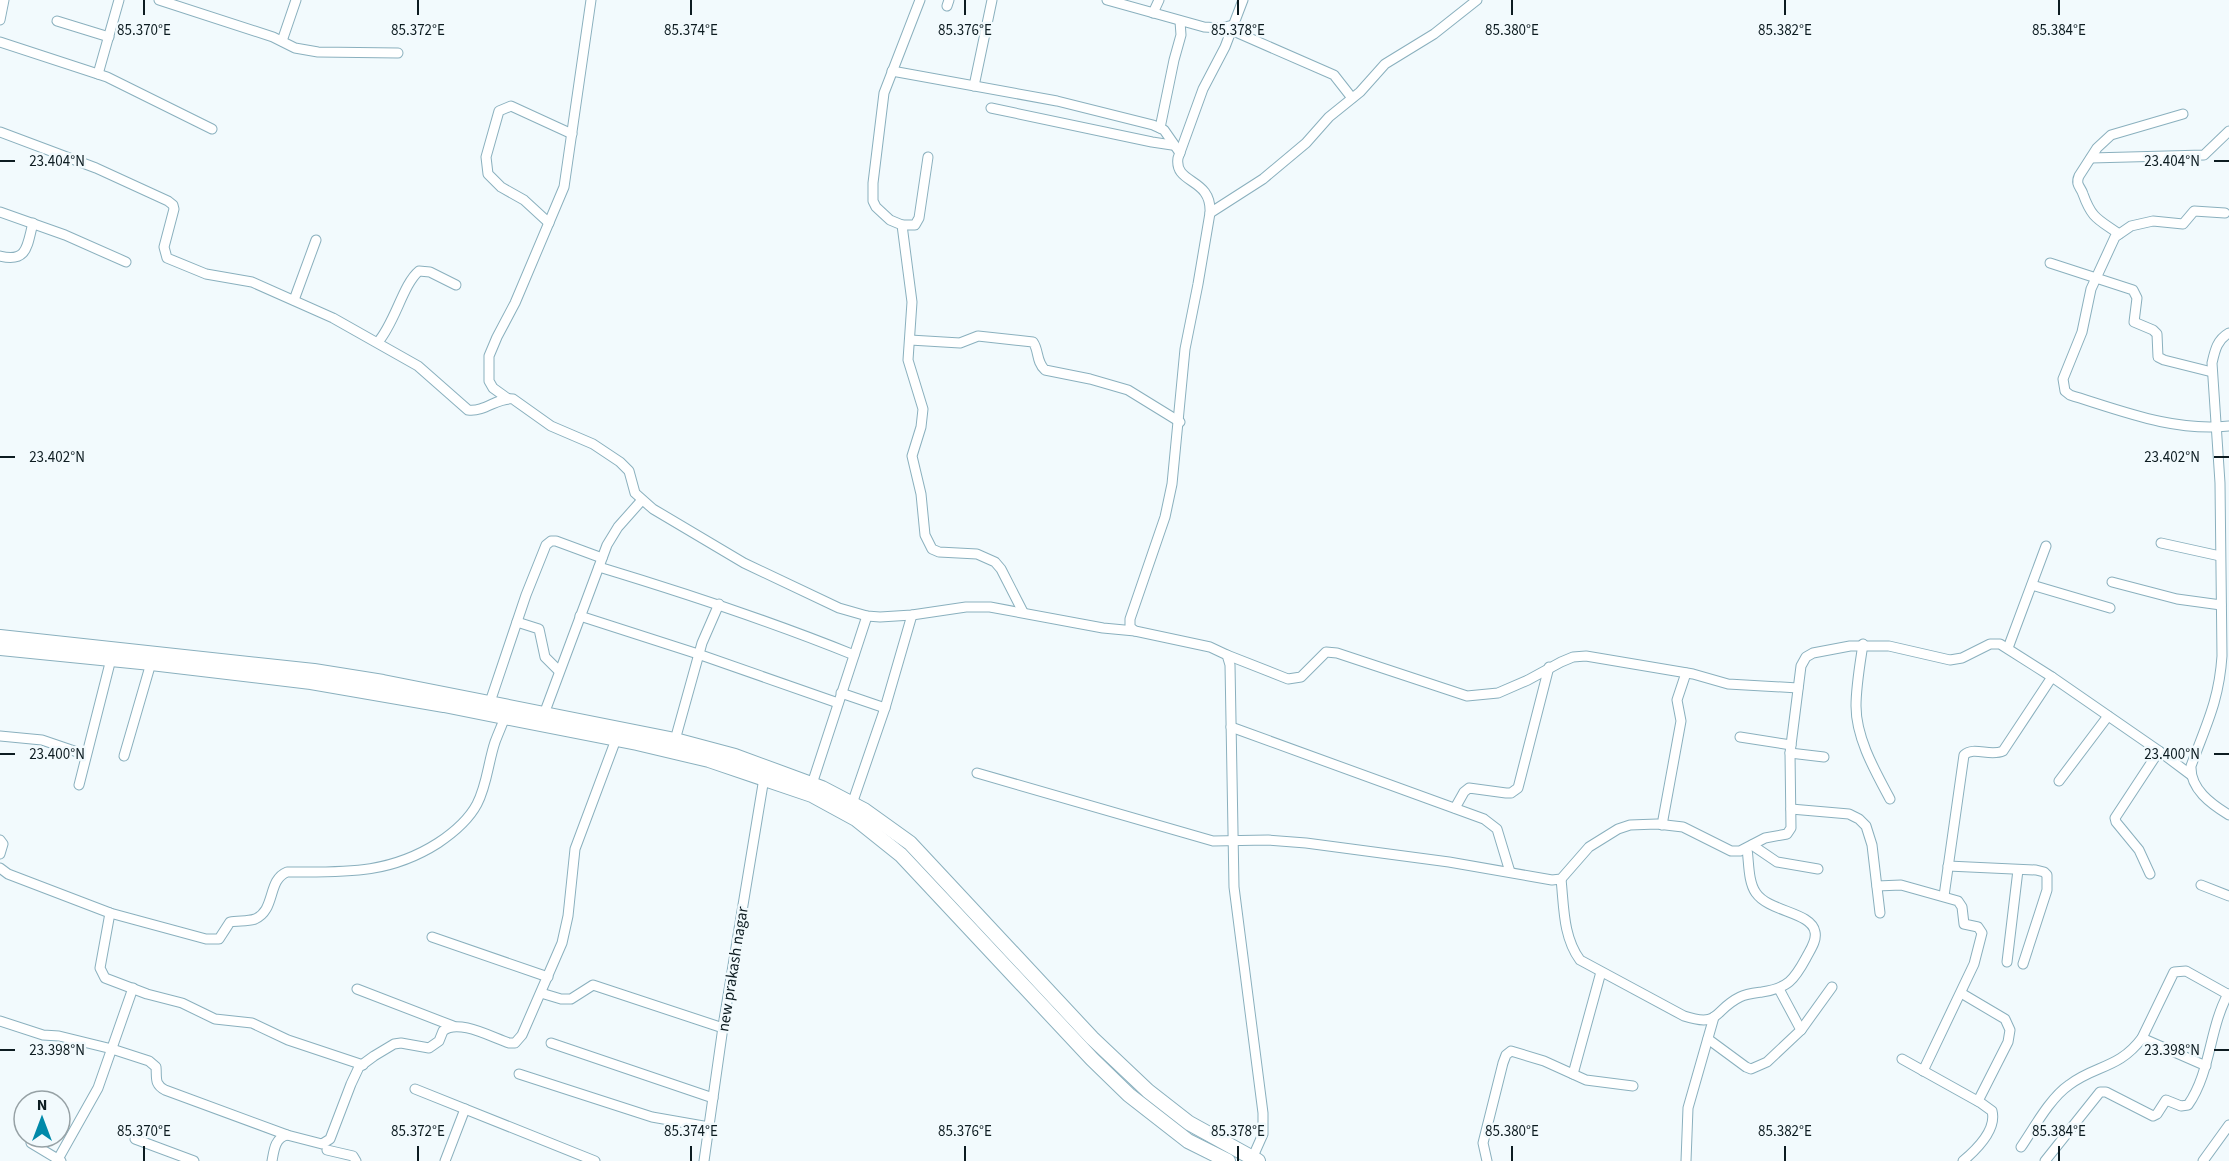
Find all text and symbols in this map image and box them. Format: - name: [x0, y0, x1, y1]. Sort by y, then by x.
- text: 85.370°E: [117, 20, 171, 41]
- text: 85.372°E: [391, 20, 445, 41]
- text: 85.374°E: [664, 20, 718, 41]
- text: 85.376°E: [938, 20, 992, 41]
- text: 85.378°E: [1211, 20, 1265, 41]
- text: 85.380°E: [1485, 20, 1539, 41]
- text: 85.382°E: [1758, 20, 1812, 41]
- text: 85.384°E: [2032, 20, 2086, 41]
- text: 23.404°N: [29, 151, 85, 172]
- text: 23.404°N: [2144, 151, 2200, 172]
- text: 23.402°N: [29, 447, 85, 468]
- text: 23.402°N: [2144, 447, 2200, 468]
- text: 23.400°N: [29, 744, 85, 765]
- text: 23.400°N: [2144, 744, 2200, 765]
- street label: new prakash nagar: [712, 905, 754, 1033]
- text: 23.398°N: [29, 1040, 85, 1061]
- text: 23.398°N: [2144, 1040, 2200, 1061]
- north arrow: [12, 1089, 72, 1149]
- text: N: [37, 1094, 47, 1116]
- text: 85.370°E: [117, 1121, 171, 1142]
- text: 85.372°E: [391, 1121, 445, 1142]
- text: 85.374°E: [664, 1121, 718, 1142]
- text: 85.376°E: [938, 1121, 992, 1142]
- text: 85.378°E: [1211, 1121, 1265, 1142]
- text: 85.380°E: [1485, 1121, 1539, 1142]
- text: 85.382°E: [1758, 1121, 1812, 1142]
- text: 85.384°E: [2032, 1121, 2086, 1142]

